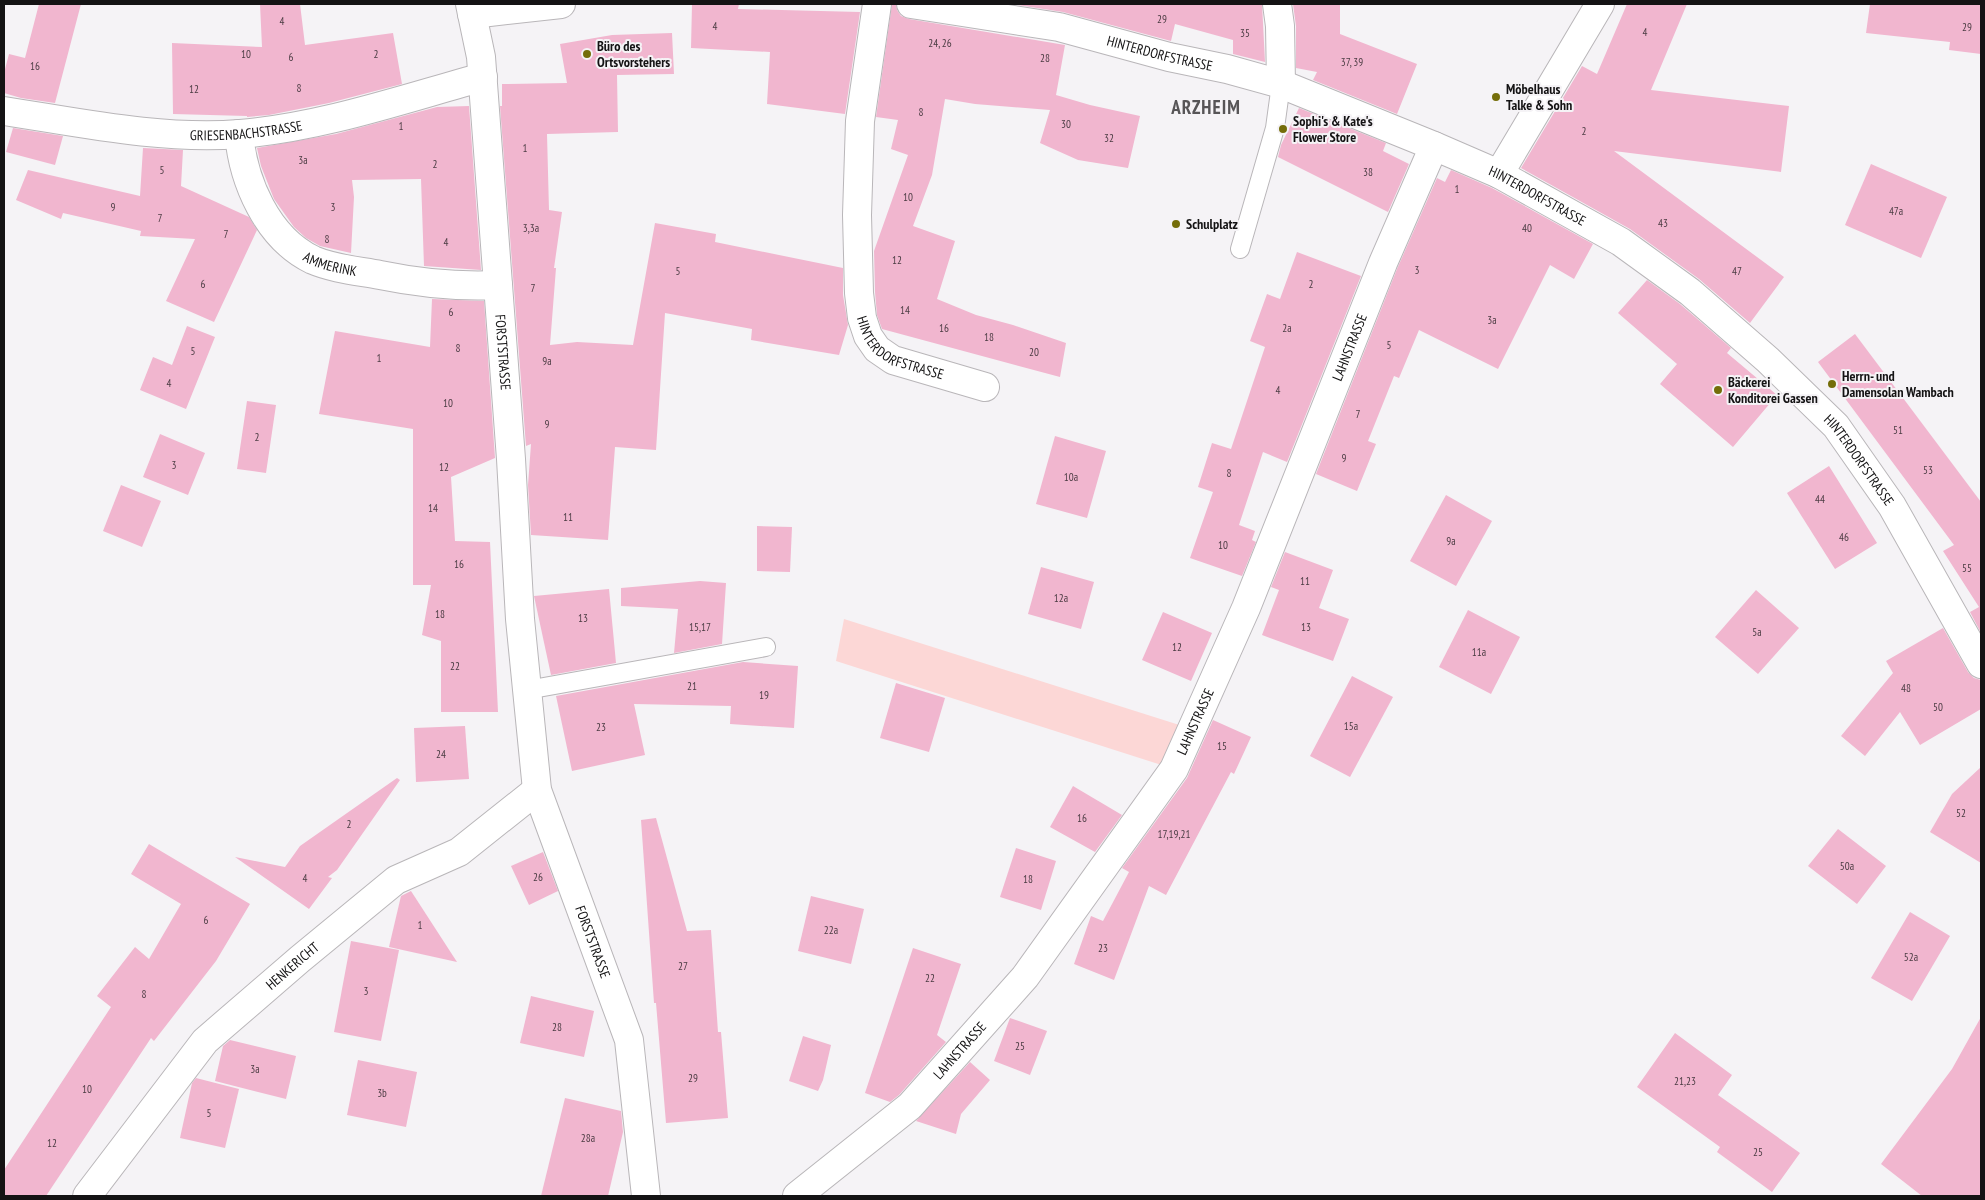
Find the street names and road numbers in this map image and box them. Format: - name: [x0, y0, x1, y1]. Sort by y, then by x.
- street label: HINTERDORFSTRASSE: [1105, 32, 1214, 75]
- street label: GRIESENBACHSTRASSE: [190, 116, 304, 144]
- street label: HINTERDORFSTRASSE: [1486, 162, 1589, 230]
- street label: AMMERINK: [300, 248, 358, 280]
- street label: LAHNSTRASSE: [1328, 311, 1371, 384]
- street label: FORSTSTRASSE: [491, 314, 515, 391]
- street label: HINTERDORFSTRASSE: [853, 314, 946, 383]
- street label: HINTERDORFSTRASSE: [1820, 410, 1898, 509]
- street label: LAHNSTRASSE: [1172, 686, 1218, 758]
- street label: FORSTSTRASSE: [571, 903, 614, 981]
- street label: HENKERICHT: [262, 938, 323, 994]
- street label: LAHNSTRASSE: [929, 1018, 990, 1083]

